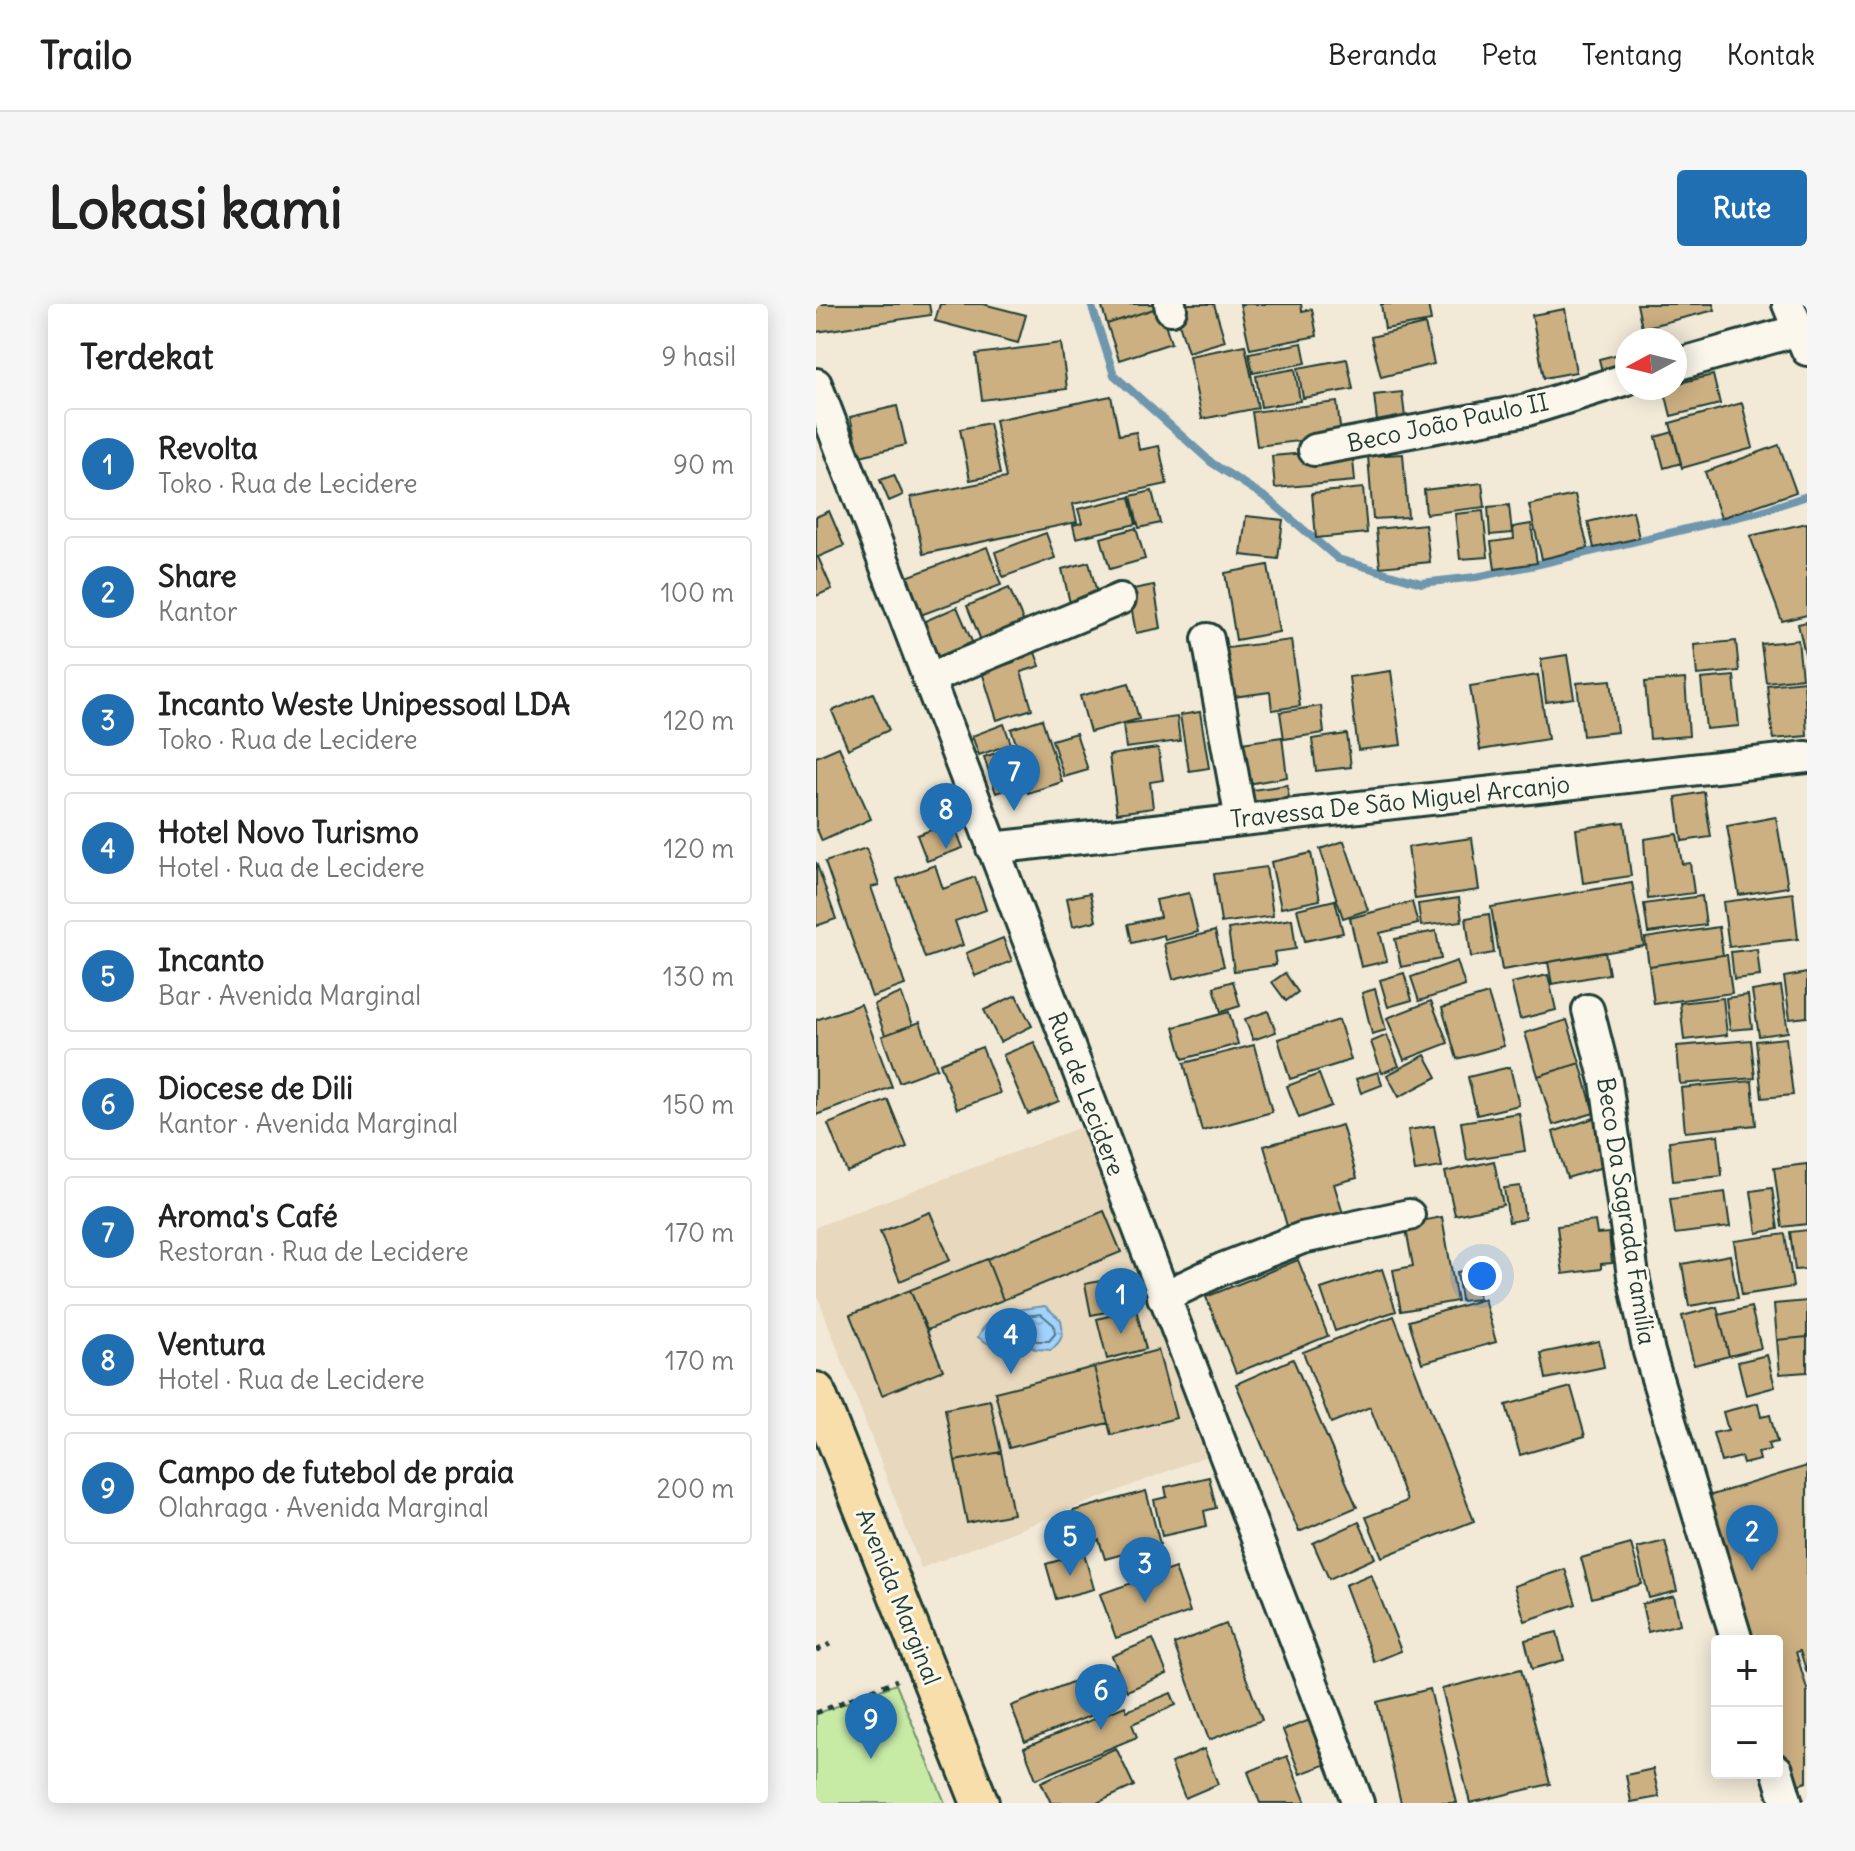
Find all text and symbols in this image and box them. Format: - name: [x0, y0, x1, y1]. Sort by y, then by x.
- text: Trailo: [40, 32, 132, 79]
- text: Beranda: [1328, 37, 1437, 73]
- text: Peta: [1481, 37, 1538, 73]
- text: Tentang: [1582, 37, 1683, 73]
- text: Kontak: [1727, 37, 1815, 73]
- button: Rute: [1677, 170, 1807, 246]
- text: Lokasi kami: [48, 173, 343, 243]
- north arrow: [1615, 328, 1687, 400]
- text: Terdekat: [80, 335, 213, 378]
- text: 9 hasil: [662, 340, 736, 373]
- street label: Beco João Paulo II: [1344, 386, 1551, 458]
- text: Revolta: [158, 429, 258, 467]
- text: 1: [103, 448, 113, 481]
- text: 90 m: [673, 448, 734, 481]
- text: Toko · Rua de Lecidere: [158, 467, 418, 500]
- text: Share: [158, 557, 237, 595]
- text: 2: [101, 576, 115, 609]
- text: 100 m: [660, 576, 734, 609]
- text: Kantor: [158, 595, 238, 628]
- text: Incanto Weste Unipessoal LDA: [158, 685, 570, 723]
- text: 3: [101, 704, 115, 737]
- text: 120 m: [663, 704, 734, 737]
- text: Toko · Rua de Lecidere: [158, 723, 418, 756]
- pin: 7: [988, 745, 1040, 811]
- street label: Travessa De São Miguel Arcanjo: [1229, 768, 1571, 834]
- pin: 8: [920, 783, 972, 849]
- text: Hotel Novo Turismo: [158, 813, 419, 851]
- text: 4: [100, 832, 116, 865]
- text: 120 m: [663, 832, 734, 865]
- text: Hotel · Rua de Lecidere: [158, 851, 425, 884]
- text: Incanto: [158, 941, 264, 979]
- text: 5: [101, 960, 115, 993]
- text: 130 m: [663, 960, 734, 993]
- text: Bar · Avenida Marginal: [158, 979, 421, 1012]
- street label: Rua de Lecidere: [1042, 1008, 1132, 1180]
- text: Diocese de Dili: [158, 1069, 353, 1107]
- street label: Beco Da Sagrada Família: [1591, 1075, 1663, 1347]
- text: 6: [100, 1088, 116, 1121]
- text: 150 m: [663, 1088, 734, 1121]
- text: Kantor · Avenida Marginal: [158, 1107, 458, 1140]
- text: Aroma's Café: [158, 1197, 338, 1235]
- text: 7: [102, 1216, 114, 1249]
- text: 170 m: [665, 1216, 734, 1249]
- text: Restoran · Rua de Lecidere: [158, 1235, 469, 1268]
- your location: [1462, 1256, 1502, 1296]
- pin: 1: [1095, 1268, 1147, 1334]
- pin: 4: [985, 1308, 1037, 1374]
- text: Ventura: [158, 1325, 266, 1363]
- text: 8: [101, 1344, 115, 1377]
- text: 170 m: [665, 1344, 734, 1377]
- text: Hotel · Rua de Lecidere: [158, 1363, 425, 1396]
- text: Campo de futebol de praia: [158, 1453, 514, 1491]
- text: 9: [101, 1472, 115, 1505]
- text: 200 m: [657, 1472, 734, 1505]
- text: Olahraga · Avenida Marginal: [158, 1491, 489, 1524]
- street label: Avenida Marginal: [850, 1504, 948, 1689]
- pin: 2: [1726, 1505, 1778, 1571]
- pin: 5: [1044, 1510, 1096, 1576]
- pin: 3: [1119, 1537, 1171, 1603]
- map controls: [1711, 1635, 1783, 1779]
- button: +: [1711, 1635, 1783, 1707]
- pin: 6: [1075, 1664, 1127, 1730]
- pin: 9: [845, 1693, 897, 1759]
- button: −: [1711, 1707, 1783, 1779]

